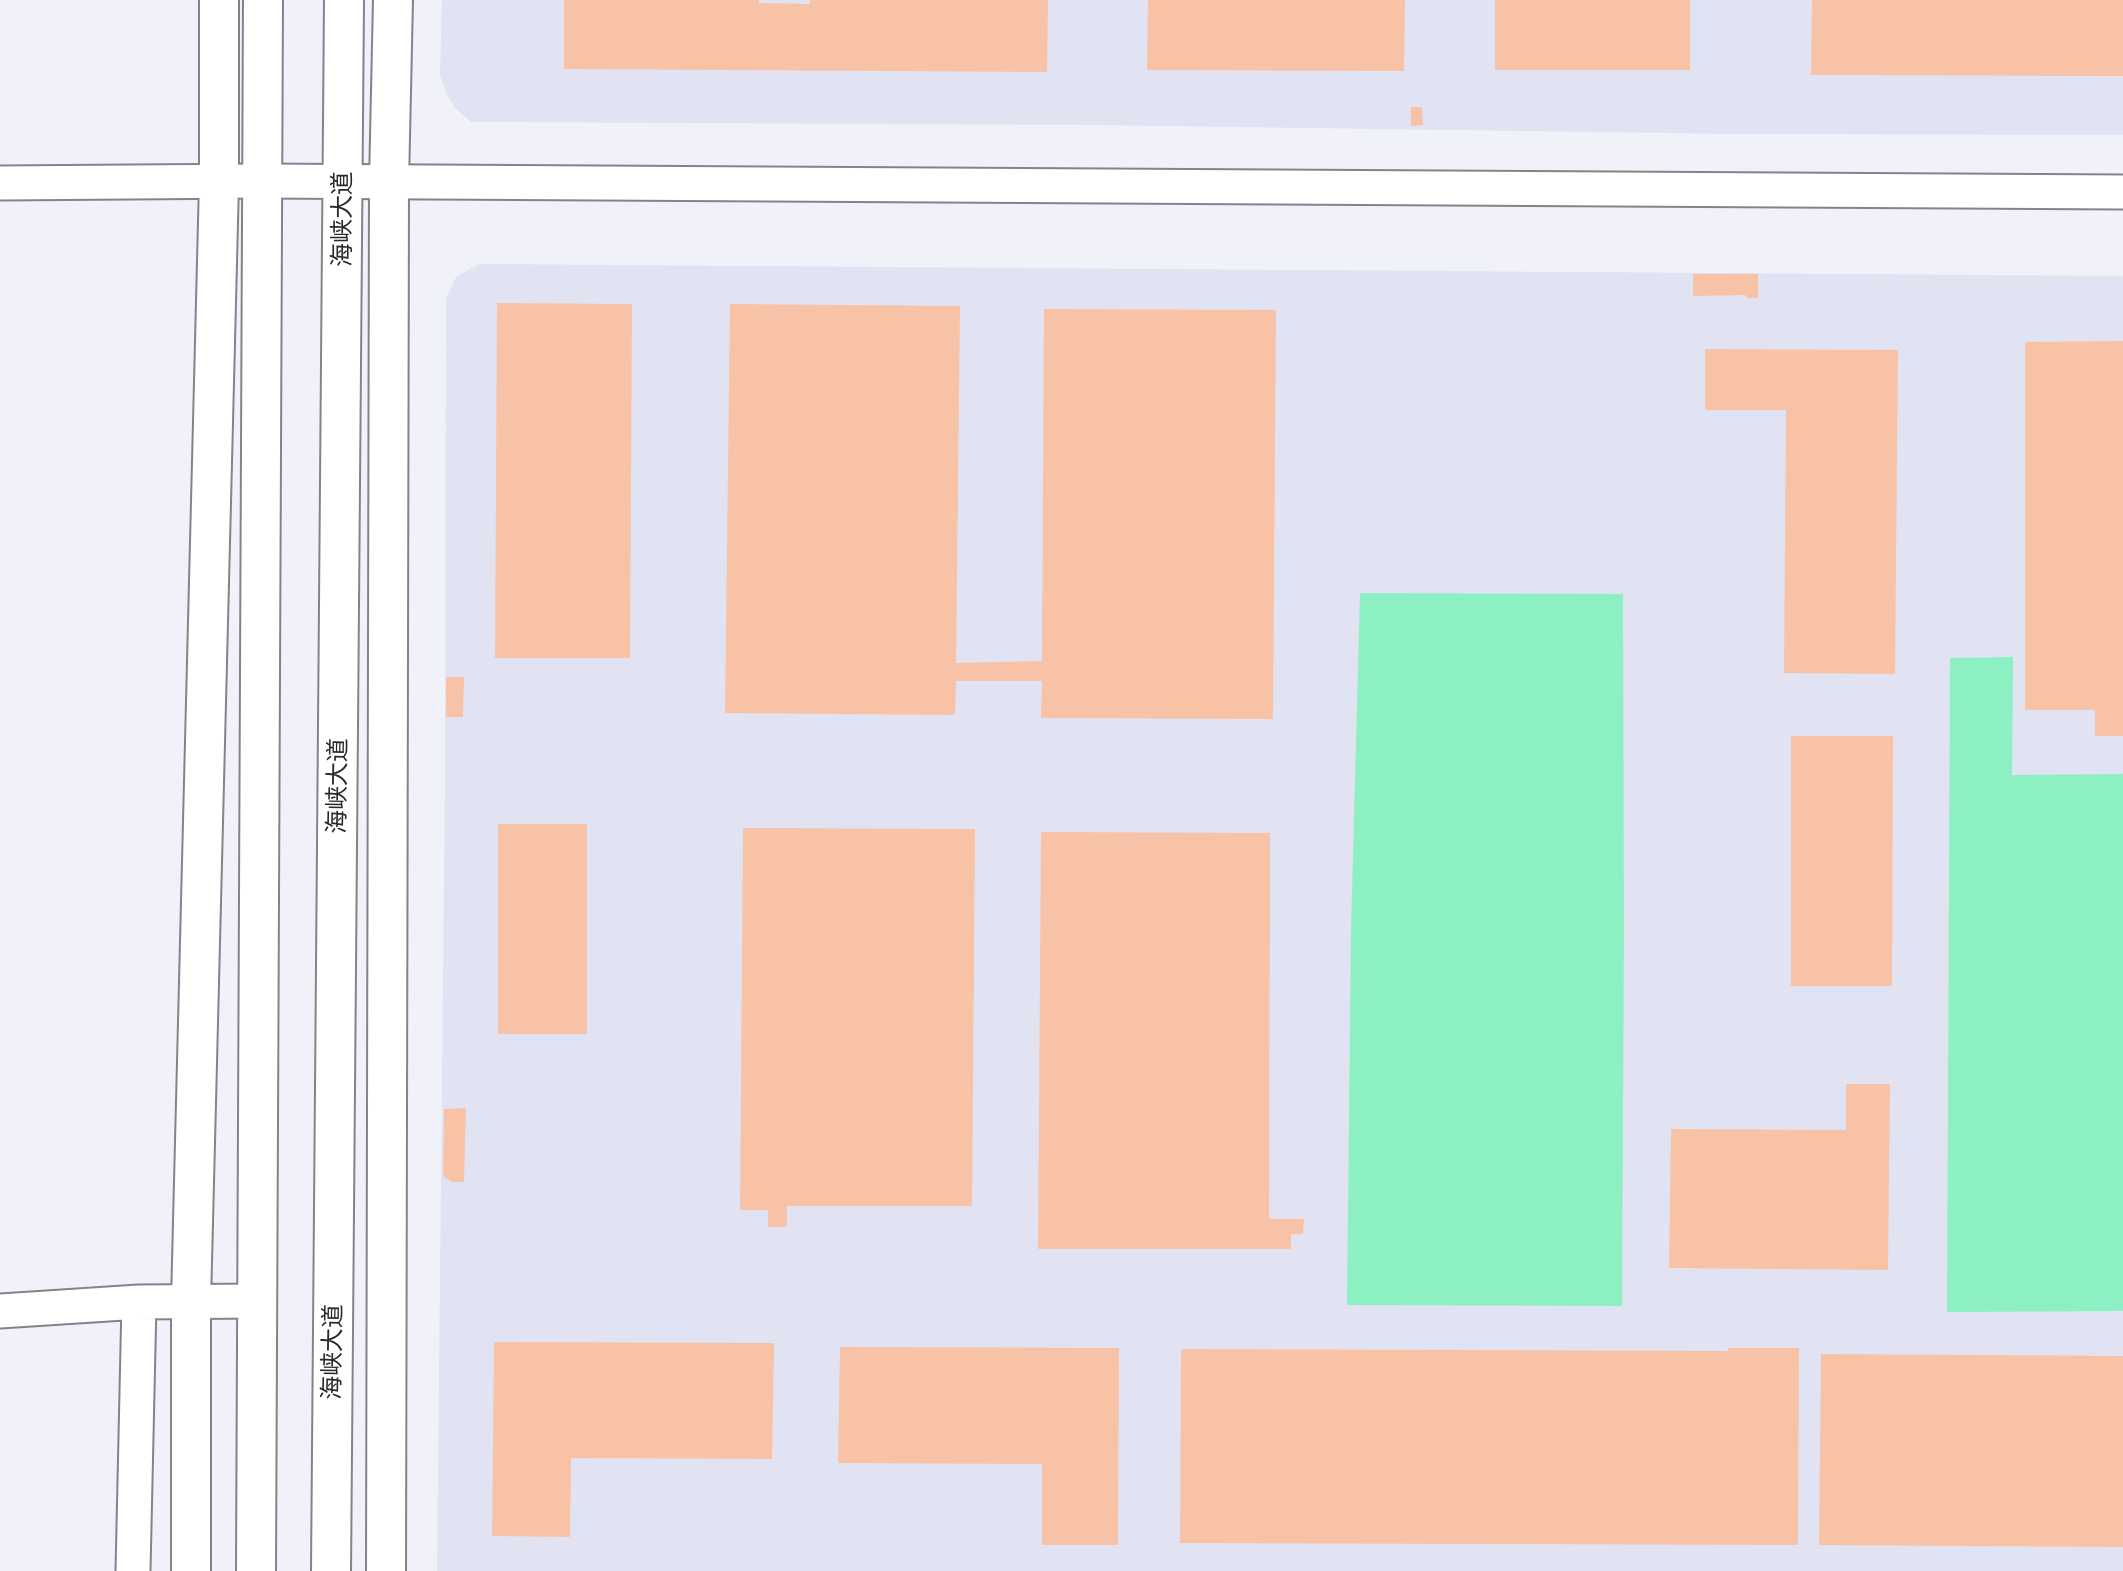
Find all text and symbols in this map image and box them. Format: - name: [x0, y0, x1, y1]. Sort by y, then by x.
- street label: 海峡大道: [329, 171, 357, 267]
- street label: 海峡大道: [323, 738, 353, 834]
- street label: 海峡大道: [318, 1304, 348, 1400]

